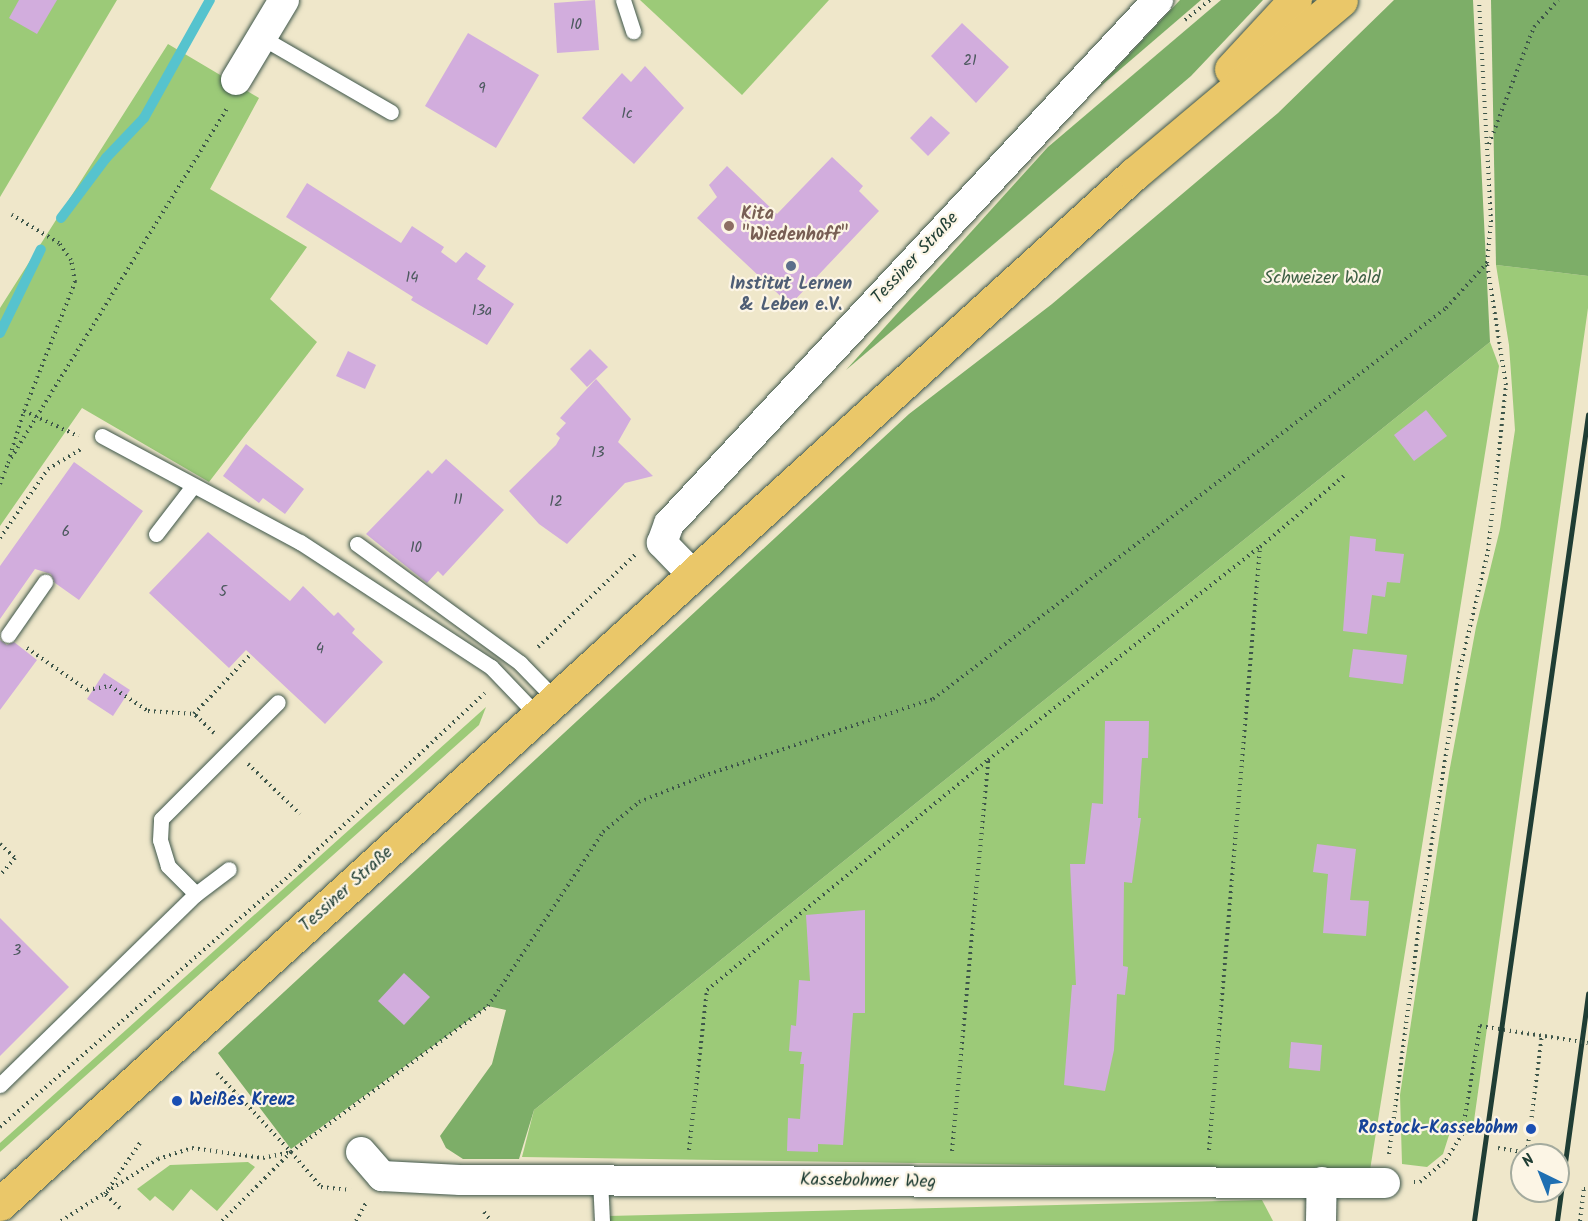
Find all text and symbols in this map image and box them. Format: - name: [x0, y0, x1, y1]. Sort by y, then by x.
- house number: 10: [570, 17, 582, 35]
- house number: 21: [963, 53, 977, 71]
- house number: 9: [478, 81, 486, 99]
- house number: 1c: [621, 106, 633, 124]
- place label: Kita "Wiedenhoff": [741, 205, 848, 248]
- street label: Tessiner Straße: [868, 209, 964, 309]
- marker: Kita "Wiedenhoff": [722, 219, 736, 233]
- marker: Institut Lernen & Leben e.V.: [784, 259, 798, 273]
- park label: Schweizer Wald: [1264, 268, 1380, 290]
- house number: 14: [406, 270, 418, 288]
- place label: Institut Lernen & Leben e.V.: [730, 275, 852, 318]
- house number: 13a: [472, 303, 492, 321]
- house number: 13: [591, 445, 605, 463]
- house number: 11: [453, 492, 463, 510]
- house number: 12: [549, 494, 563, 512]
- house number: 6: [62, 524, 70, 542]
- house number: 10: [410, 540, 422, 558]
- house number: 5: [219, 584, 227, 602]
- house number: 4: [316, 641, 324, 659]
- street label: Tessiner Straße: [296, 843, 398, 937]
- house number: 3: [13, 943, 21, 961]
- place label: Weißes Kreuz: [189, 1090, 295, 1112]
- marker: Weißes Kreuz: [170, 1094, 184, 1108]
- place label: Rostock-Kassebohm: [1358, 1118, 1518, 1140]
- marker: Rostock-Kassebohm: [1522, 1120, 1540, 1138]
- north arrow: [1510, 1143, 1570, 1203]
- text: N: [1517, 1148, 1541, 1174]
- street label: Kassebohmer Weg: [800, 1170, 936, 1194]

